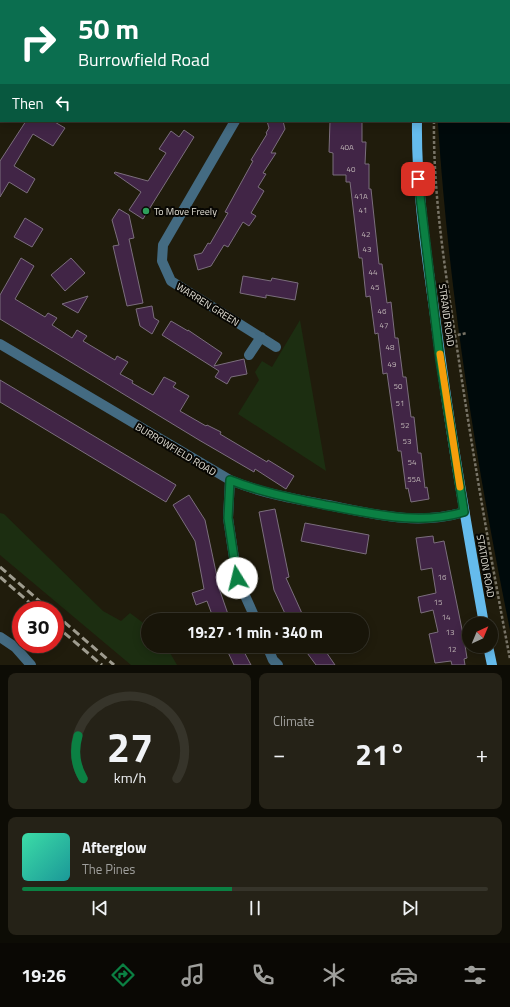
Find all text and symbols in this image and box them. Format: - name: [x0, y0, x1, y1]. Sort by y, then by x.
- text: 50 m: [78, 7, 139, 50]
- icon: right: [12, 16, 64, 68]
- text: Burrowfield Road: [78, 46, 210, 73]
- text: Then: [12, 92, 44, 115]
- icon: left: [52, 92, 74, 114]
- house number: 40A: [340, 141, 354, 153]
- pin: [401, 162, 435, 196]
- house number: 40: [347, 163, 356, 175]
- icon: arrive: [407, 168, 429, 190]
- house number: 41A: [354, 190, 368, 202]
- place label: To Move Freely: [154, 204, 217, 219]
- house number: 41: [359, 204, 367, 216]
- marker: To Move Freely: [141, 206, 151, 216]
- house number: 42: [362, 228, 370, 240]
- house number: 43: [363, 243, 371, 255]
- house number: 44: [369, 266, 378, 278]
- street label: WARREN GREEN: [173, 279, 242, 330]
- house number: 45: [371, 281, 380, 293]
- street label: STRAND ROAD: [435, 283, 458, 347]
- house number: 46: [378, 305, 387, 317]
- house number: 47: [380, 319, 388, 331]
- house number: 48: [386, 341, 395, 353]
- house number: 49: [388, 358, 397, 370]
- house number: 50: [394, 380, 403, 392]
- house number: 51: [396, 397, 404, 409]
- street label: BURROWFIELD ROAD: [132, 419, 219, 480]
- house number: 52: [401, 419, 409, 431]
- house number: 53: [403, 435, 411, 447]
- house number: 54: [408, 456, 417, 468]
- house number: 55A: [407, 473, 421, 485]
- street label: STATION ROAD: [473, 533, 498, 599]
- position arrow: [216, 557, 258, 599]
- house number: 16: [438, 571, 447, 583]
- house number: 15: [434, 596, 443, 608]
- speed limit sign: 30: [12, 601, 64, 653]
- house number: 14: [442, 611, 451, 623]
- north arrow: [462, 617, 498, 653]
- map controls: [462, 617, 498, 653]
- text: 19:27 · 1 min · 340 m: [187, 621, 323, 644]
- house number: 13: [446, 626, 454, 638]
- house number: 12: [448, 643, 456, 655]
- text: Climate: [273, 711, 314, 731]
- text: 27: [106, 715, 153, 778]
- text: 21°: [355, 731, 406, 777]
- text: −: [273, 737, 285, 771]
- text: +: [476, 737, 488, 771]
- text: km/h: [113, 767, 146, 789]
- text: Afterglow: [82, 836, 147, 859]
- text: The Pines: [82, 859, 135, 879]
- icon: previous: [89, 897, 111, 919]
- icon: pause: [244, 897, 266, 919]
- icon: next: [399, 897, 421, 919]
- icon: directions: [109, 961, 137, 989]
- icon: music: [179, 961, 207, 989]
- icon: phone: [249, 961, 277, 989]
- icon: climate: [320, 961, 348, 989]
- icon: car: [390, 961, 418, 989]
- icon: filters: [461, 961, 489, 989]
- text: 19:26: [21, 962, 66, 989]

